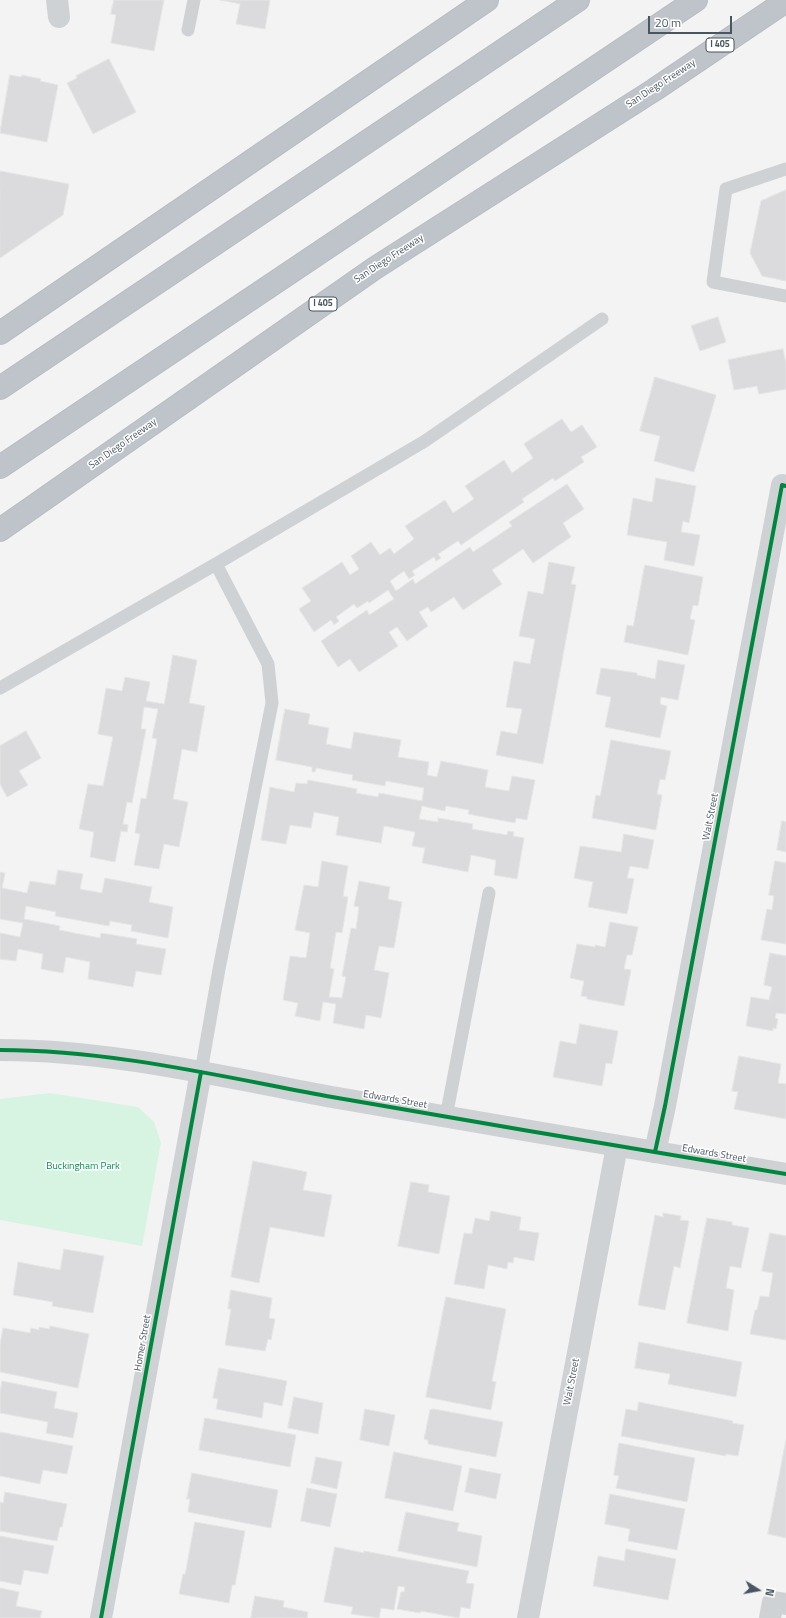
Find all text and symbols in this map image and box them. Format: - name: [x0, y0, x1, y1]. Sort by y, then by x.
- scale bar: [650, 8, 734, 34]
- text: 20 m: [655, 13, 681, 32]
- road number: I 405: [706, 38, 734, 52]
- street label: San Diego Freeway: [624, 57, 698, 111]
- street label: San Diego Freeway: [352, 232, 426, 286]
- road number: I 405: [309, 297, 337, 311]
- street label: San Diego Freeway: [87, 416, 159, 472]
- street label: Walt Street: [701, 793, 721, 841]
- street label: Edwards Street: [362, 1088, 428, 1112]
- street label: Edwards Street: [681, 1142, 747, 1166]
- park label: Buckingham Park: [46, 1161, 120, 1173]
- street label: Homer Street: [132, 1314, 154, 1372]
- street label: Walt Street: [562, 1358, 582, 1406]
- north arrow: [738, 1570, 778, 1610]
- text: N: [761, 1587, 778, 1598]

